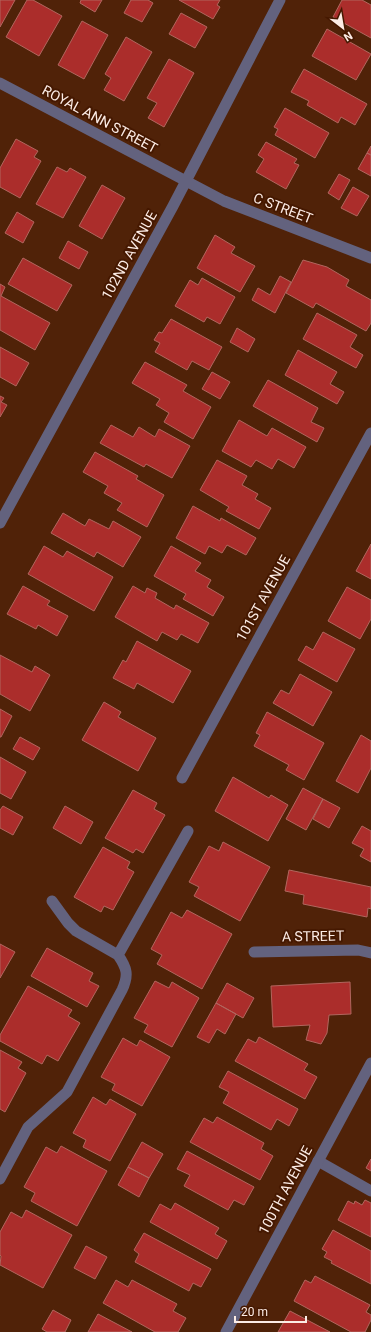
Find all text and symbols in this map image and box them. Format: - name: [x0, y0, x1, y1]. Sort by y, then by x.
- north arrow: [323, 8, 363, 48]
- text: N: [341, 29, 355, 44]
- street label: ROYAL ANN STREET: [40, 82, 161, 156]
- street label: C STREET: [251, 189, 316, 227]
- street label: 102ND AVENUE: [98, 208, 160, 302]
- street label: 101ST AVENUE: [233, 552, 293, 644]
- street label: A STREET: [282, 927, 345, 945]
- street label: 100TH AVENUE: [255, 1143, 315, 1237]
- scale bar: [235, 1298, 306, 1324]
- text: 20 m: [241, 1305, 268, 1319]

